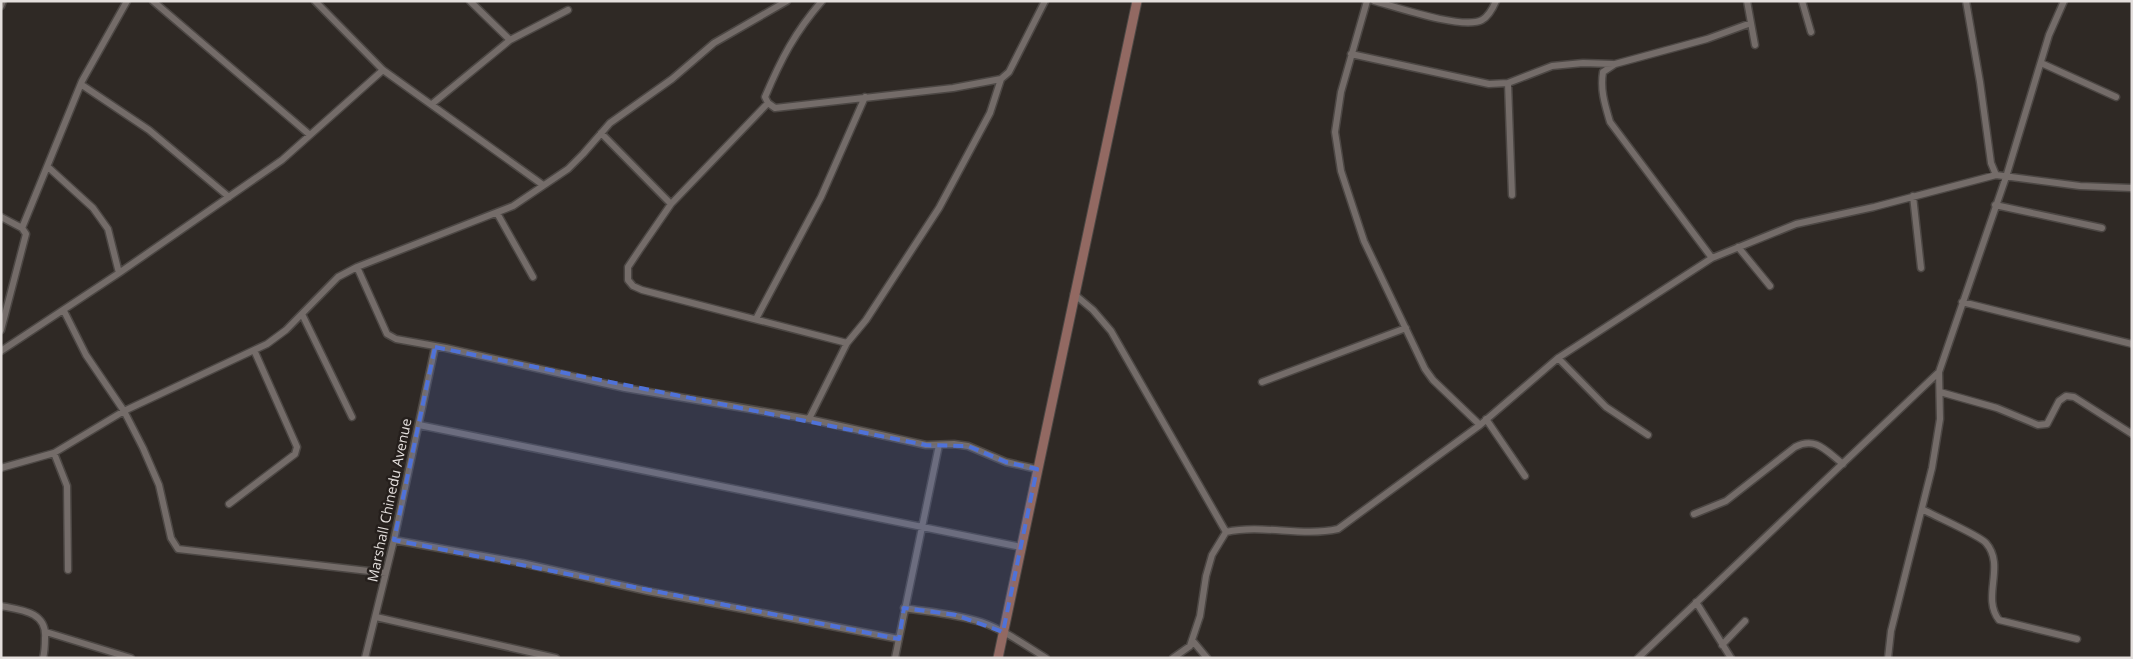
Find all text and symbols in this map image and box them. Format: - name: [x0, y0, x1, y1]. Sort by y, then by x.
- street label: Marshall Chinedu Avenue: [362, 416, 416, 584]

